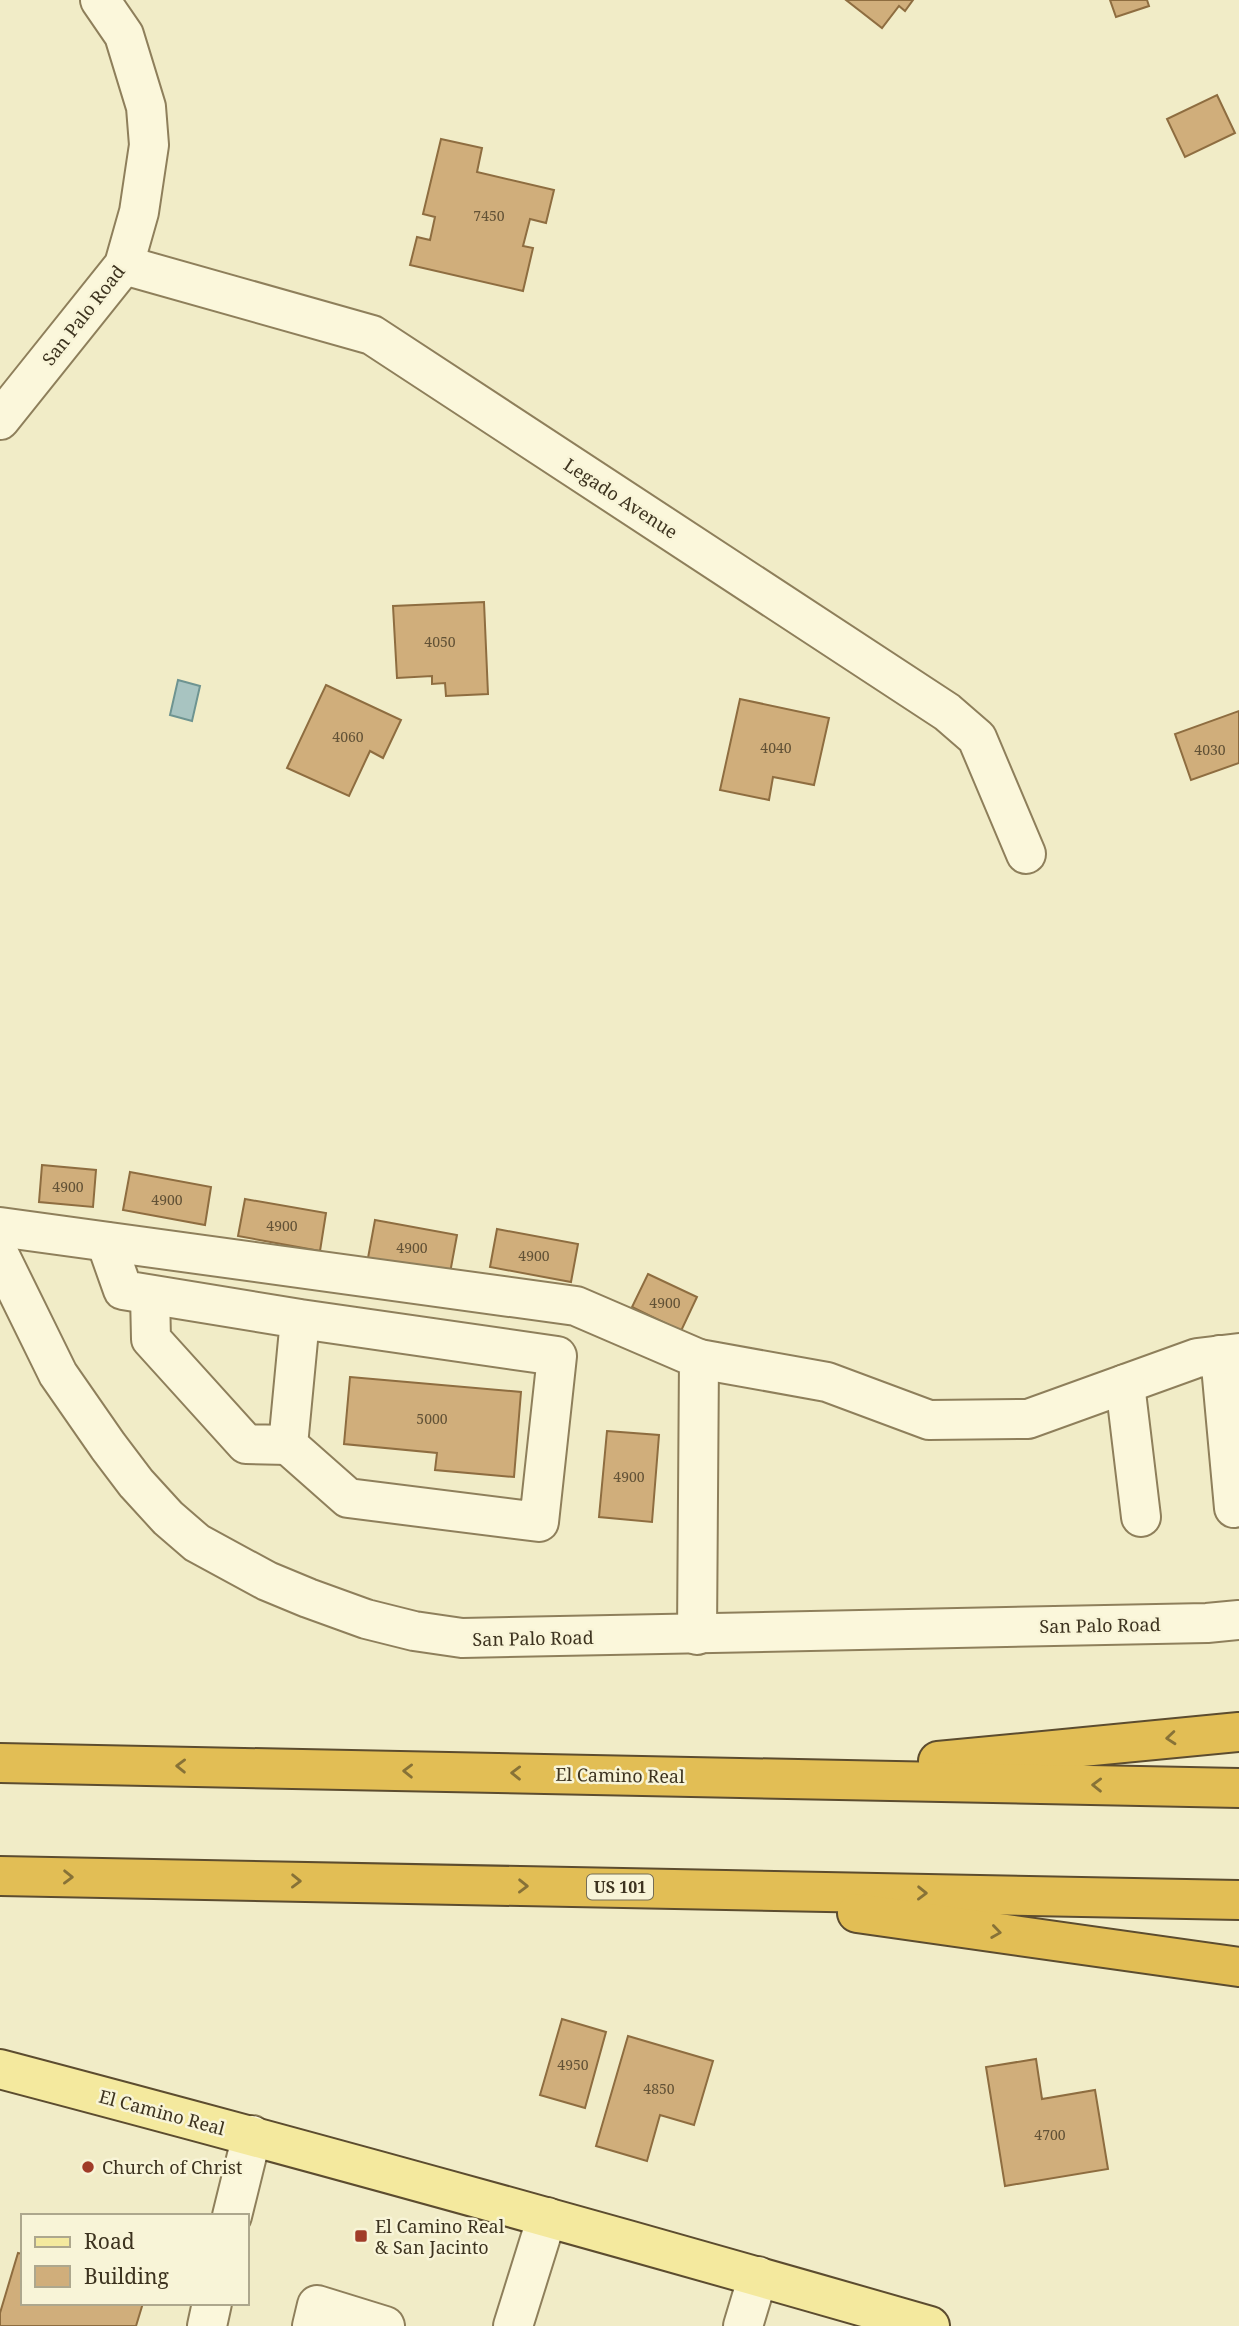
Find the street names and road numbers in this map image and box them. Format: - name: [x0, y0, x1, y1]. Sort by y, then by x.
- street label: San Palo Road: [36, 260, 130, 370]
- street label: Legado Avenue: [559, 452, 683, 544]
- street label: San Palo Road: [1039, 1612, 1161, 1638]
- street label: San Palo Road: [472, 1625, 594, 1651]
- street label: El Camino Real: [555, 1762, 685, 1788]
- road number: US 101: [587, 1874, 653, 1899]
- street label: El Camino Real: [96, 2084, 228, 2140]

